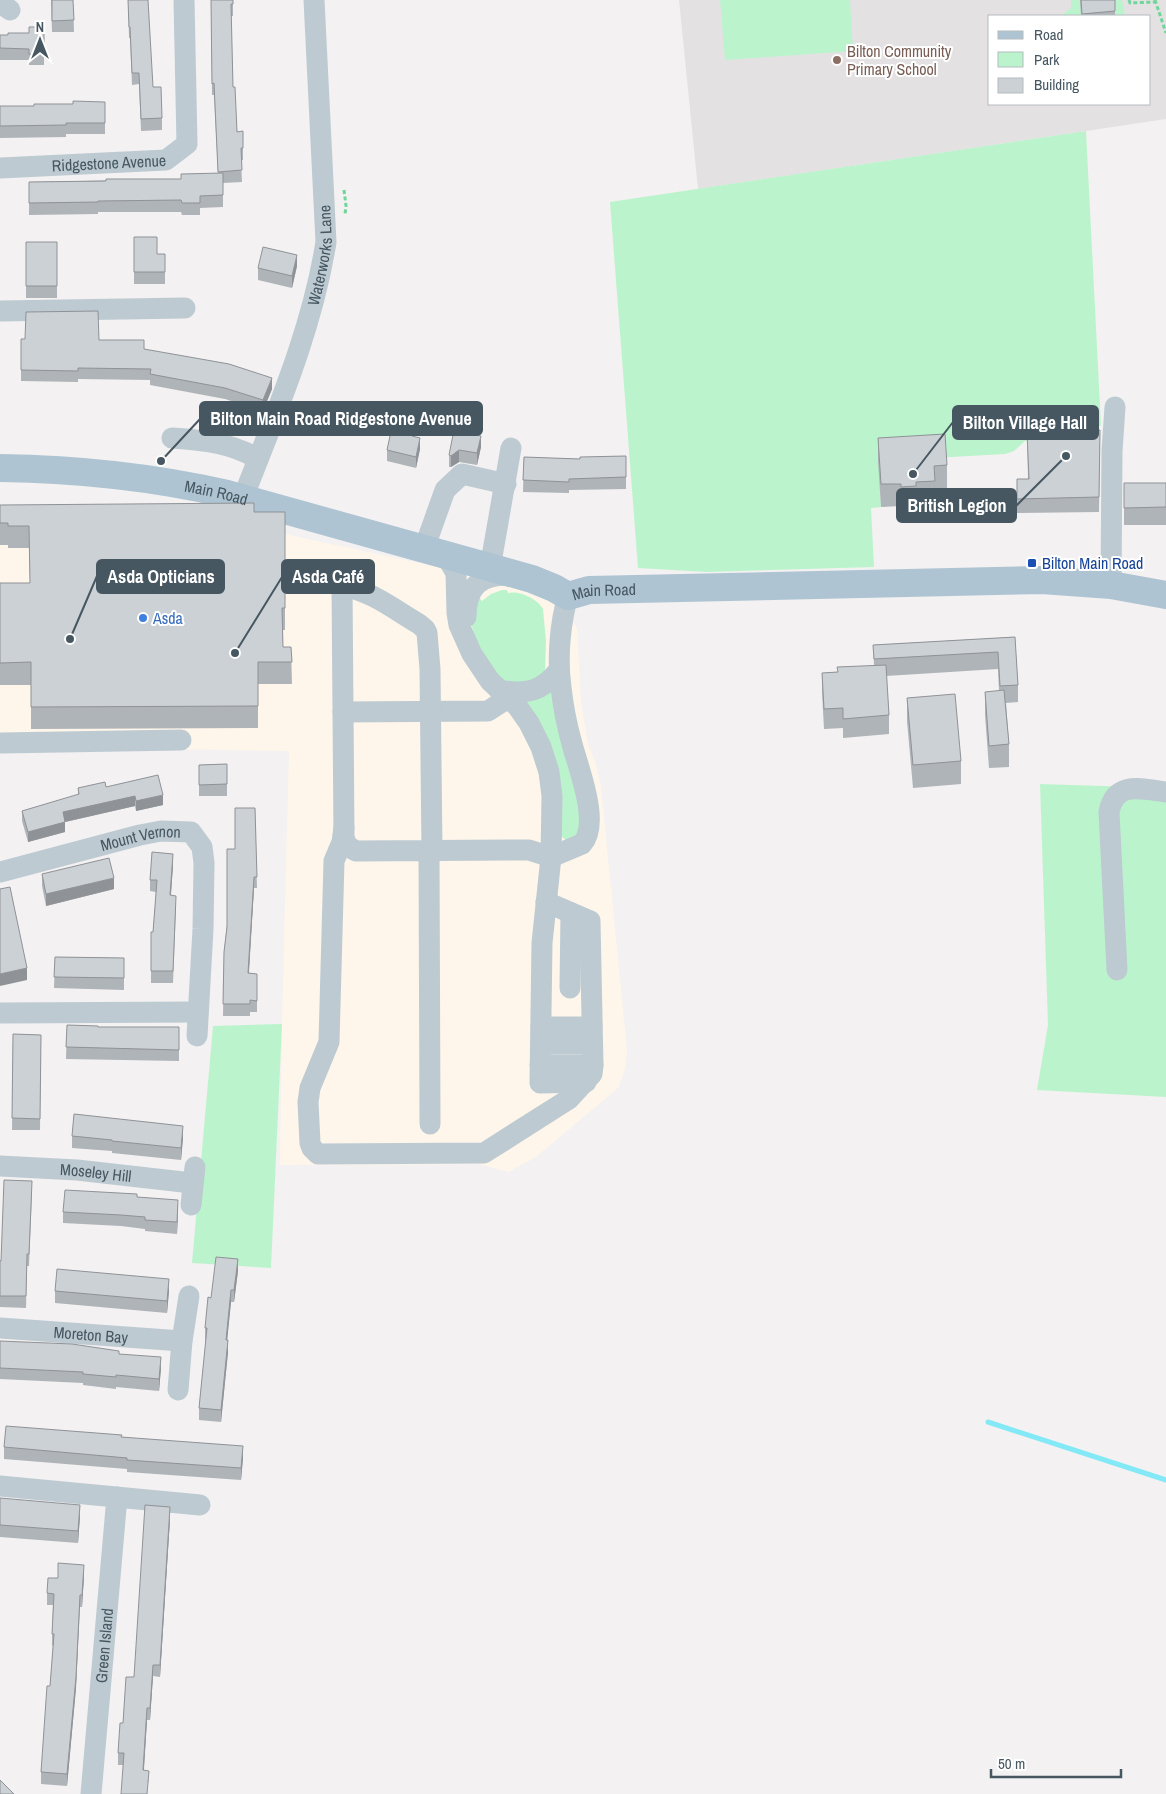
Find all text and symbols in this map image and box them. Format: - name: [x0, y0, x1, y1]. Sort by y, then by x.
- north arrow: [15, 15, 65, 65]
- legend: [988, 15, 1151, 105]
- text: N: [36, 18, 44, 36]
- text: Road: [1034, 24, 1063, 45]
- place label: Bilton Community Primary School: [847, 40, 952, 80]
- text: Park: [1034, 49, 1060, 70]
- marker: Bilton Community Primary School: [831, 54, 843, 66]
- text: Building: [1034, 74, 1079, 95]
- street label: Ridgestone Avenue: [51, 149, 167, 176]
- street label: Waterworks Lane: [302, 204, 337, 308]
- callout: Bilton Main Road Ridgestone Avenue: [200, 402, 482, 435]
- text: Bilton Main Road Ridgestone Avenue: [210, 406, 472, 431]
- callout: Bilton Village Hall: [953, 406, 1098, 439]
- text: Bilton Village Hall: [963, 410, 1087, 435]
- street label: Main Road: [183, 474, 250, 510]
- callout: British Legion: [897, 489, 1016, 522]
- text: British Legion: [907, 493, 1007, 518]
- place label: Bilton Main Road: [1042, 552, 1143, 574]
- marker: Bilton Main Road: [1026, 557, 1038, 569]
- callout: Asda Opticians: [97, 560, 224, 593]
- callout: Asda Café: [282, 560, 374, 593]
- text: Asda Opticians: [107, 564, 215, 589]
- text: Asda Café: [292, 564, 364, 589]
- street label: Main Road: [569, 578, 636, 605]
- place label: Asda: [152, 607, 184, 629]
- marker: Asda: [137, 612, 149, 624]
- street label: Mount Vernon: [98, 820, 181, 856]
- street label: Moseley Hill: [60, 1158, 133, 1187]
- street label: Moreton Bay: [53, 1321, 129, 1348]
- street label: Green Island: [90, 1607, 118, 1684]
- scale bar: [991, 1746, 1121, 1778]
- text: 50 m: [998, 1753, 1025, 1774]

